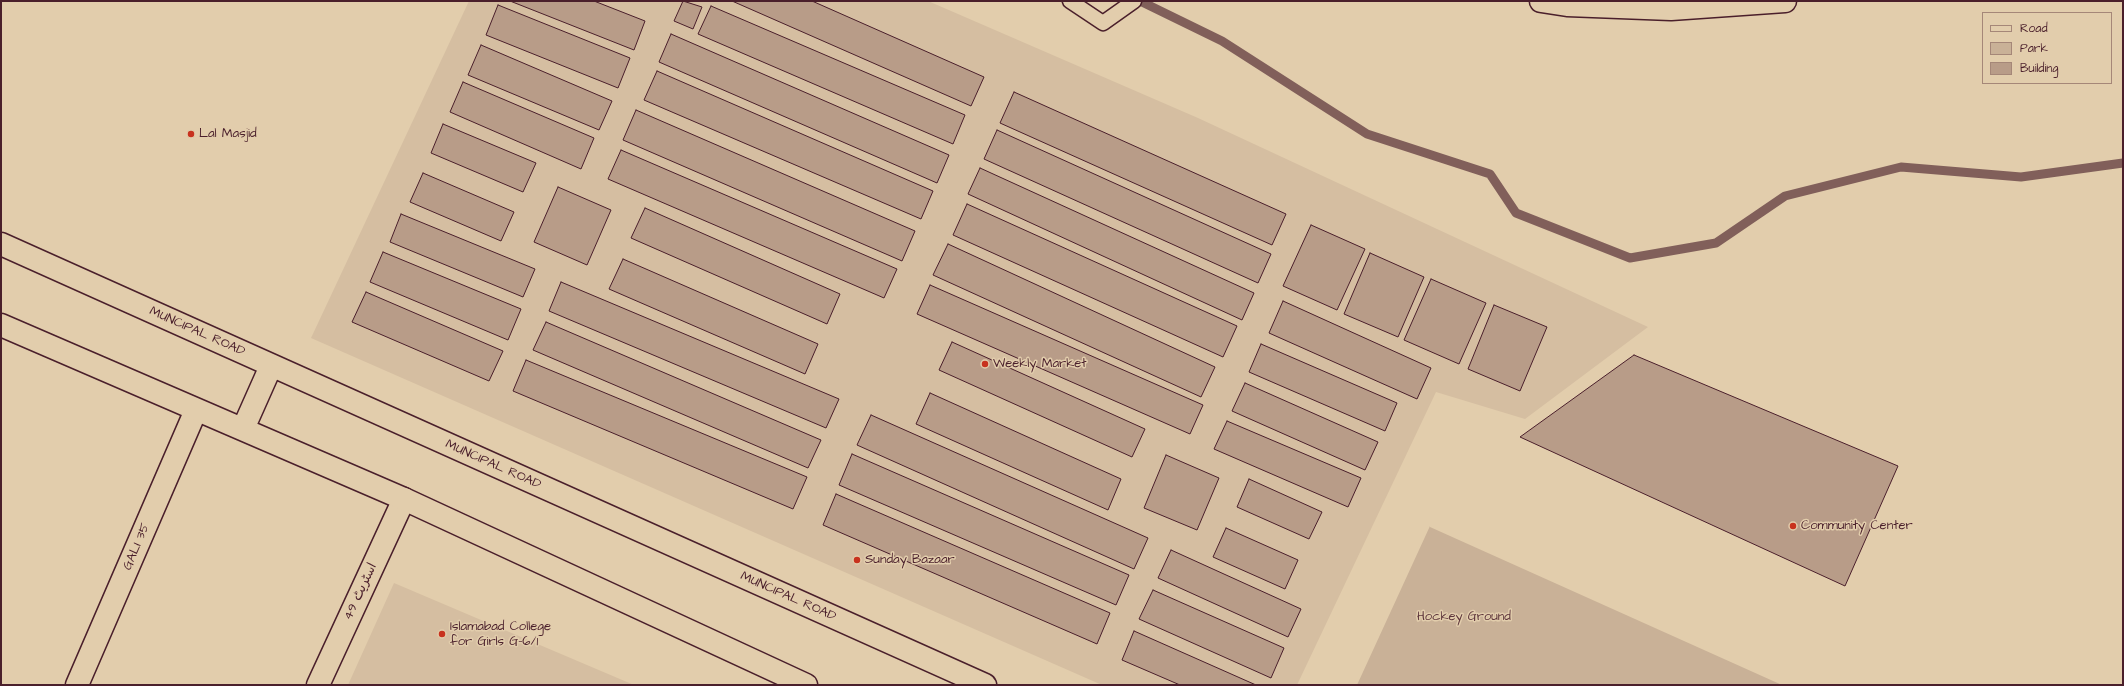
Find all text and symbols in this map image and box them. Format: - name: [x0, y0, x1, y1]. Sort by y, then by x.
- legend: [1982, 12, 2112, 84]
- text: Road: [2020, 20, 2048, 37]
- text: Park: [2020, 40, 2048, 57]
- text: Building: [2020, 60, 2058, 77]
- place label: Lal Masjid: [199, 126, 257, 142]
- marker: Lal Masjid: [186, 129, 196, 139]
- street label: MUNCIPAL ROAD: [147, 304, 247, 360]
- place label: Weekly Market: [993, 356, 1086, 372]
- marker: Weekly Market: [980, 359, 990, 369]
- street label: MUNCIPAL ROAD: [443, 437, 543, 493]
- place label: Community Center: [1801, 518, 1913, 534]
- street label: GALI 35: [120, 521, 154, 573]
- marker: Community Center: [1788, 521, 1798, 531]
- place label: Sunday Bazaar: [865, 552, 955, 568]
- marker: Sunday Bazaar: [852, 555, 862, 565]
- street label: اسٹریٹ 49: [341, 561, 381, 623]
- street label: MUNCIPAL ROAD: [738, 569, 838, 625]
- park label: Hockey Ground: [1417, 609, 1511, 625]
- place label: Islamabad College for Girls G-6/1: [450, 619, 551, 650]
- marker: Islamabad College for Girls G-6/1: [437, 629, 447, 639]

